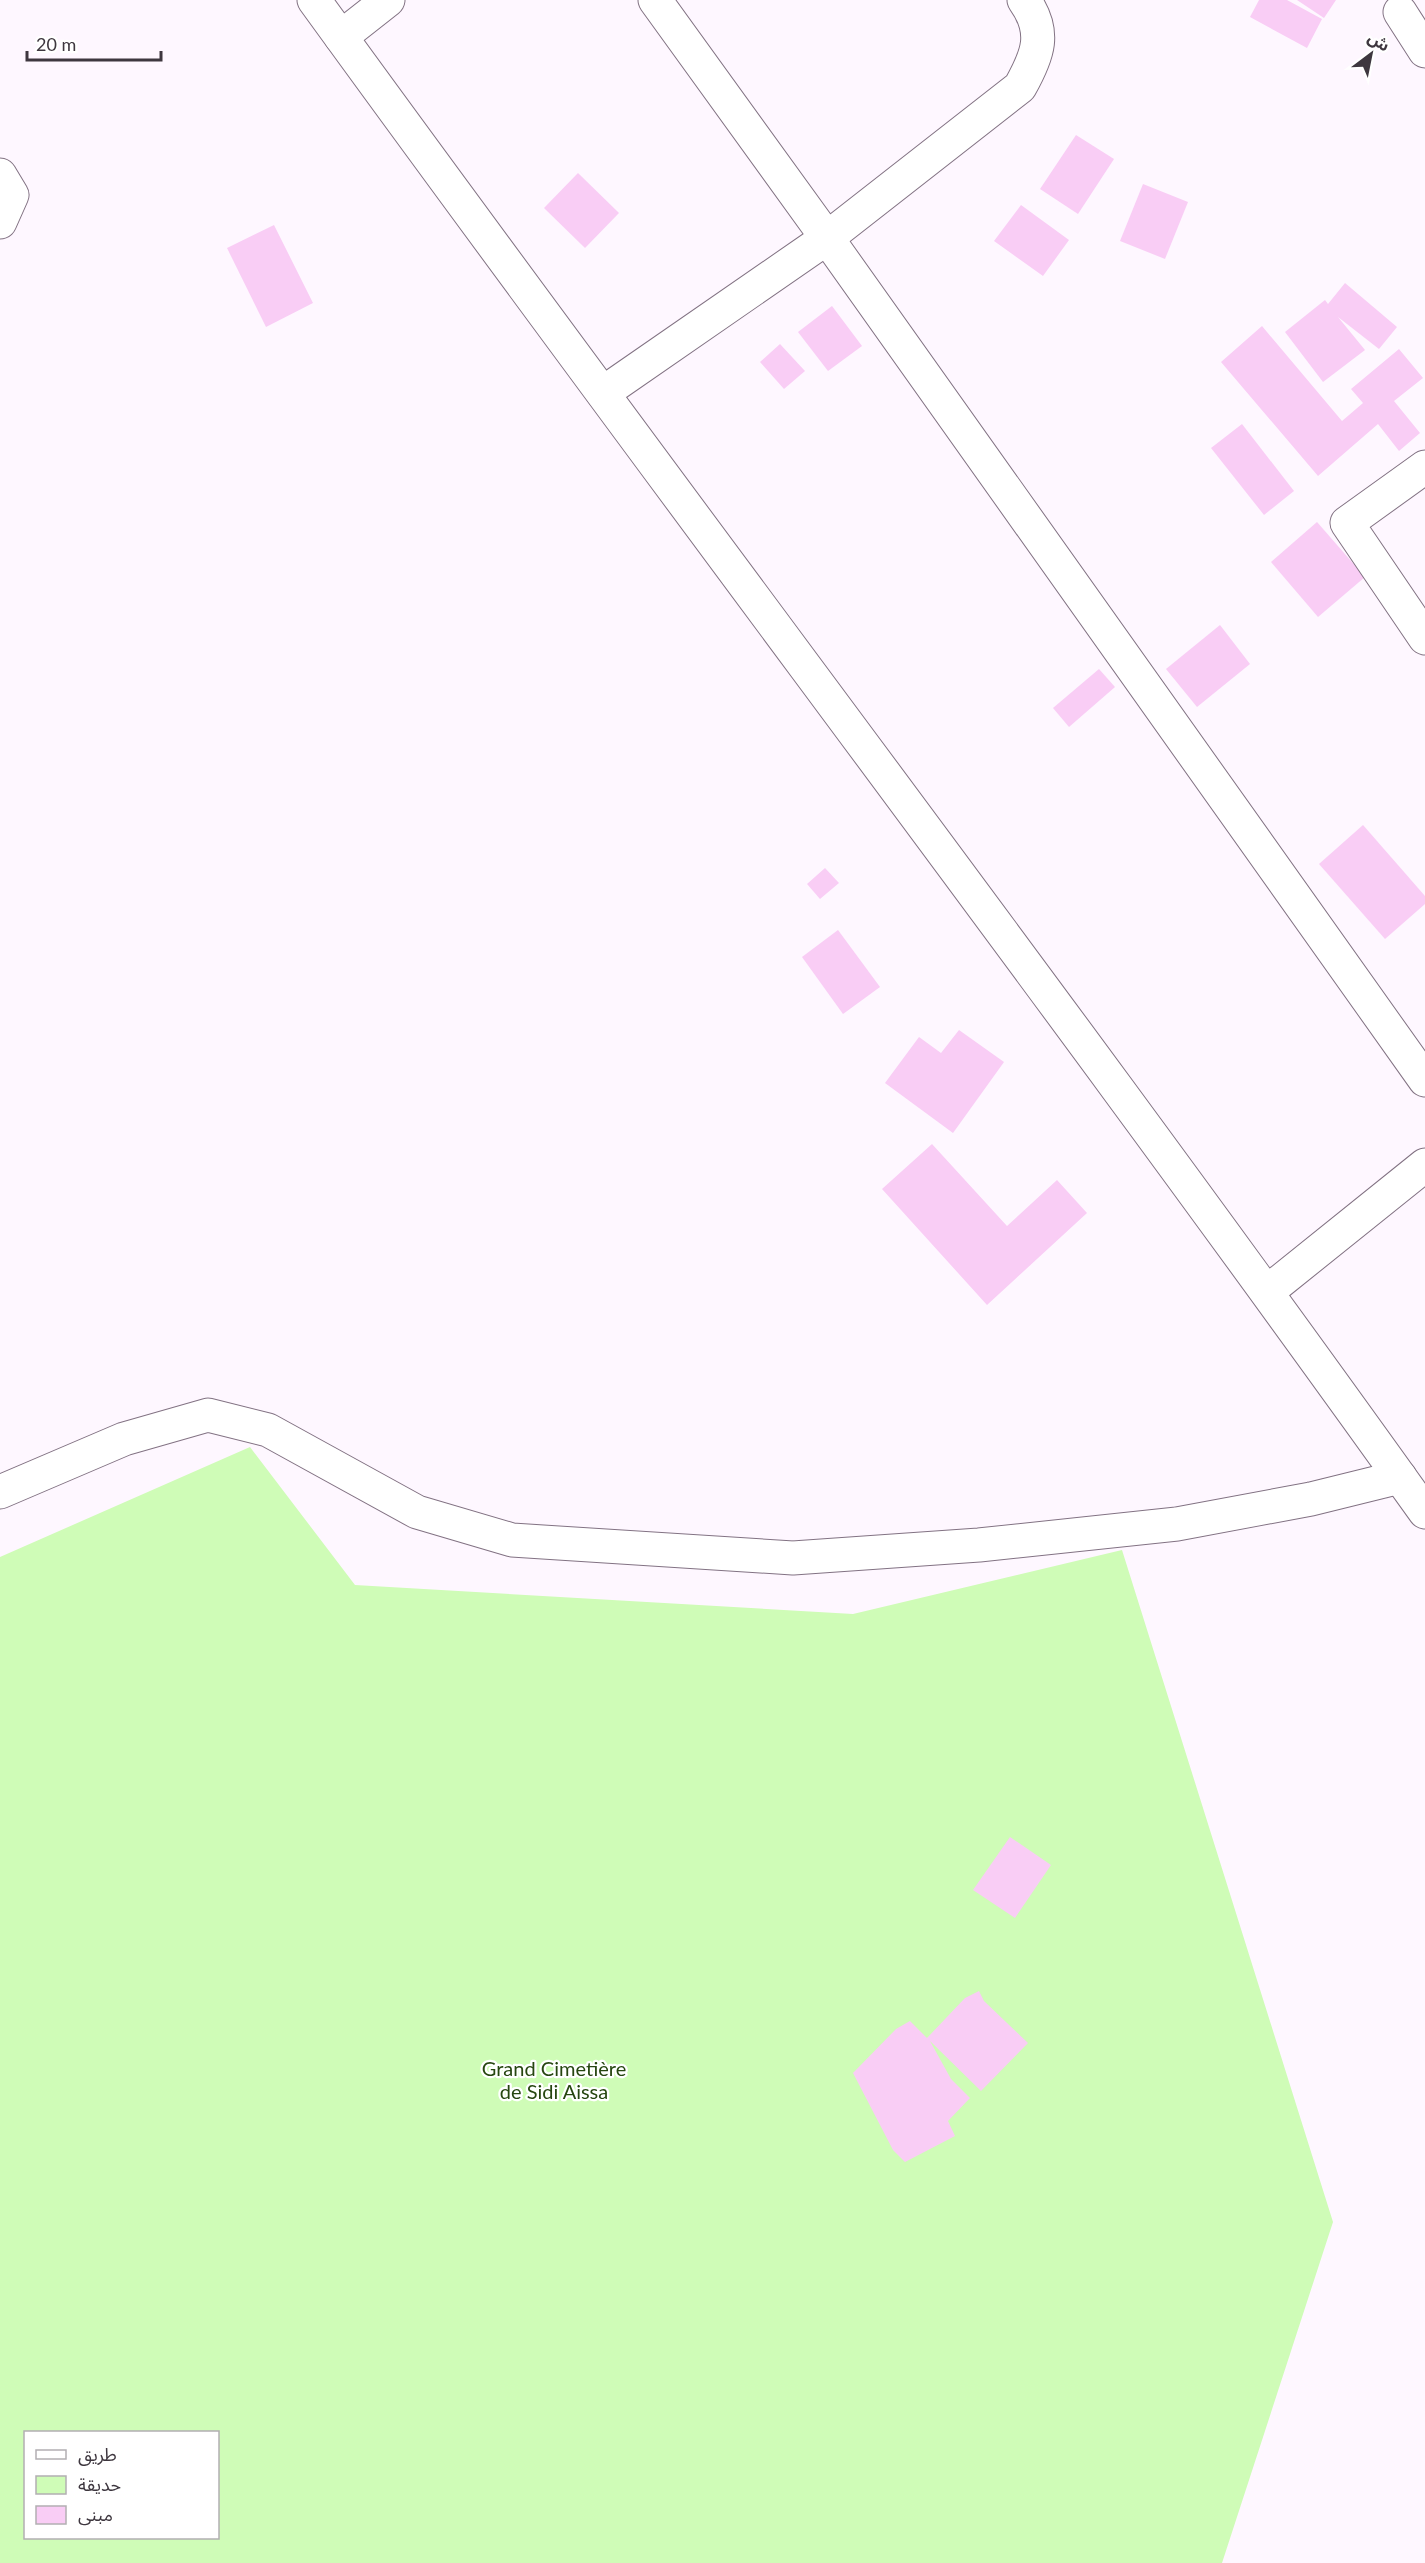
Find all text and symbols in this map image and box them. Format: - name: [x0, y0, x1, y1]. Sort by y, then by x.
- scale bar: [27, 24, 160, 62]
- north arrow: [1341, 24, 1401, 84]
- text: ش: [1364, 27, 1394, 56]
- text: 20 m: [36, 33, 76, 55]
- park label: Grand Cimetière de Sidi Aissa: [482, 2056, 626, 2103]
- legend: [24, 2431, 219, 2539]
- text: طريق: [78, 2443, 117, 2466]
- text: حديقة: [78, 2473, 121, 2495]
- text: مبنى: [78, 2503, 113, 2526]

